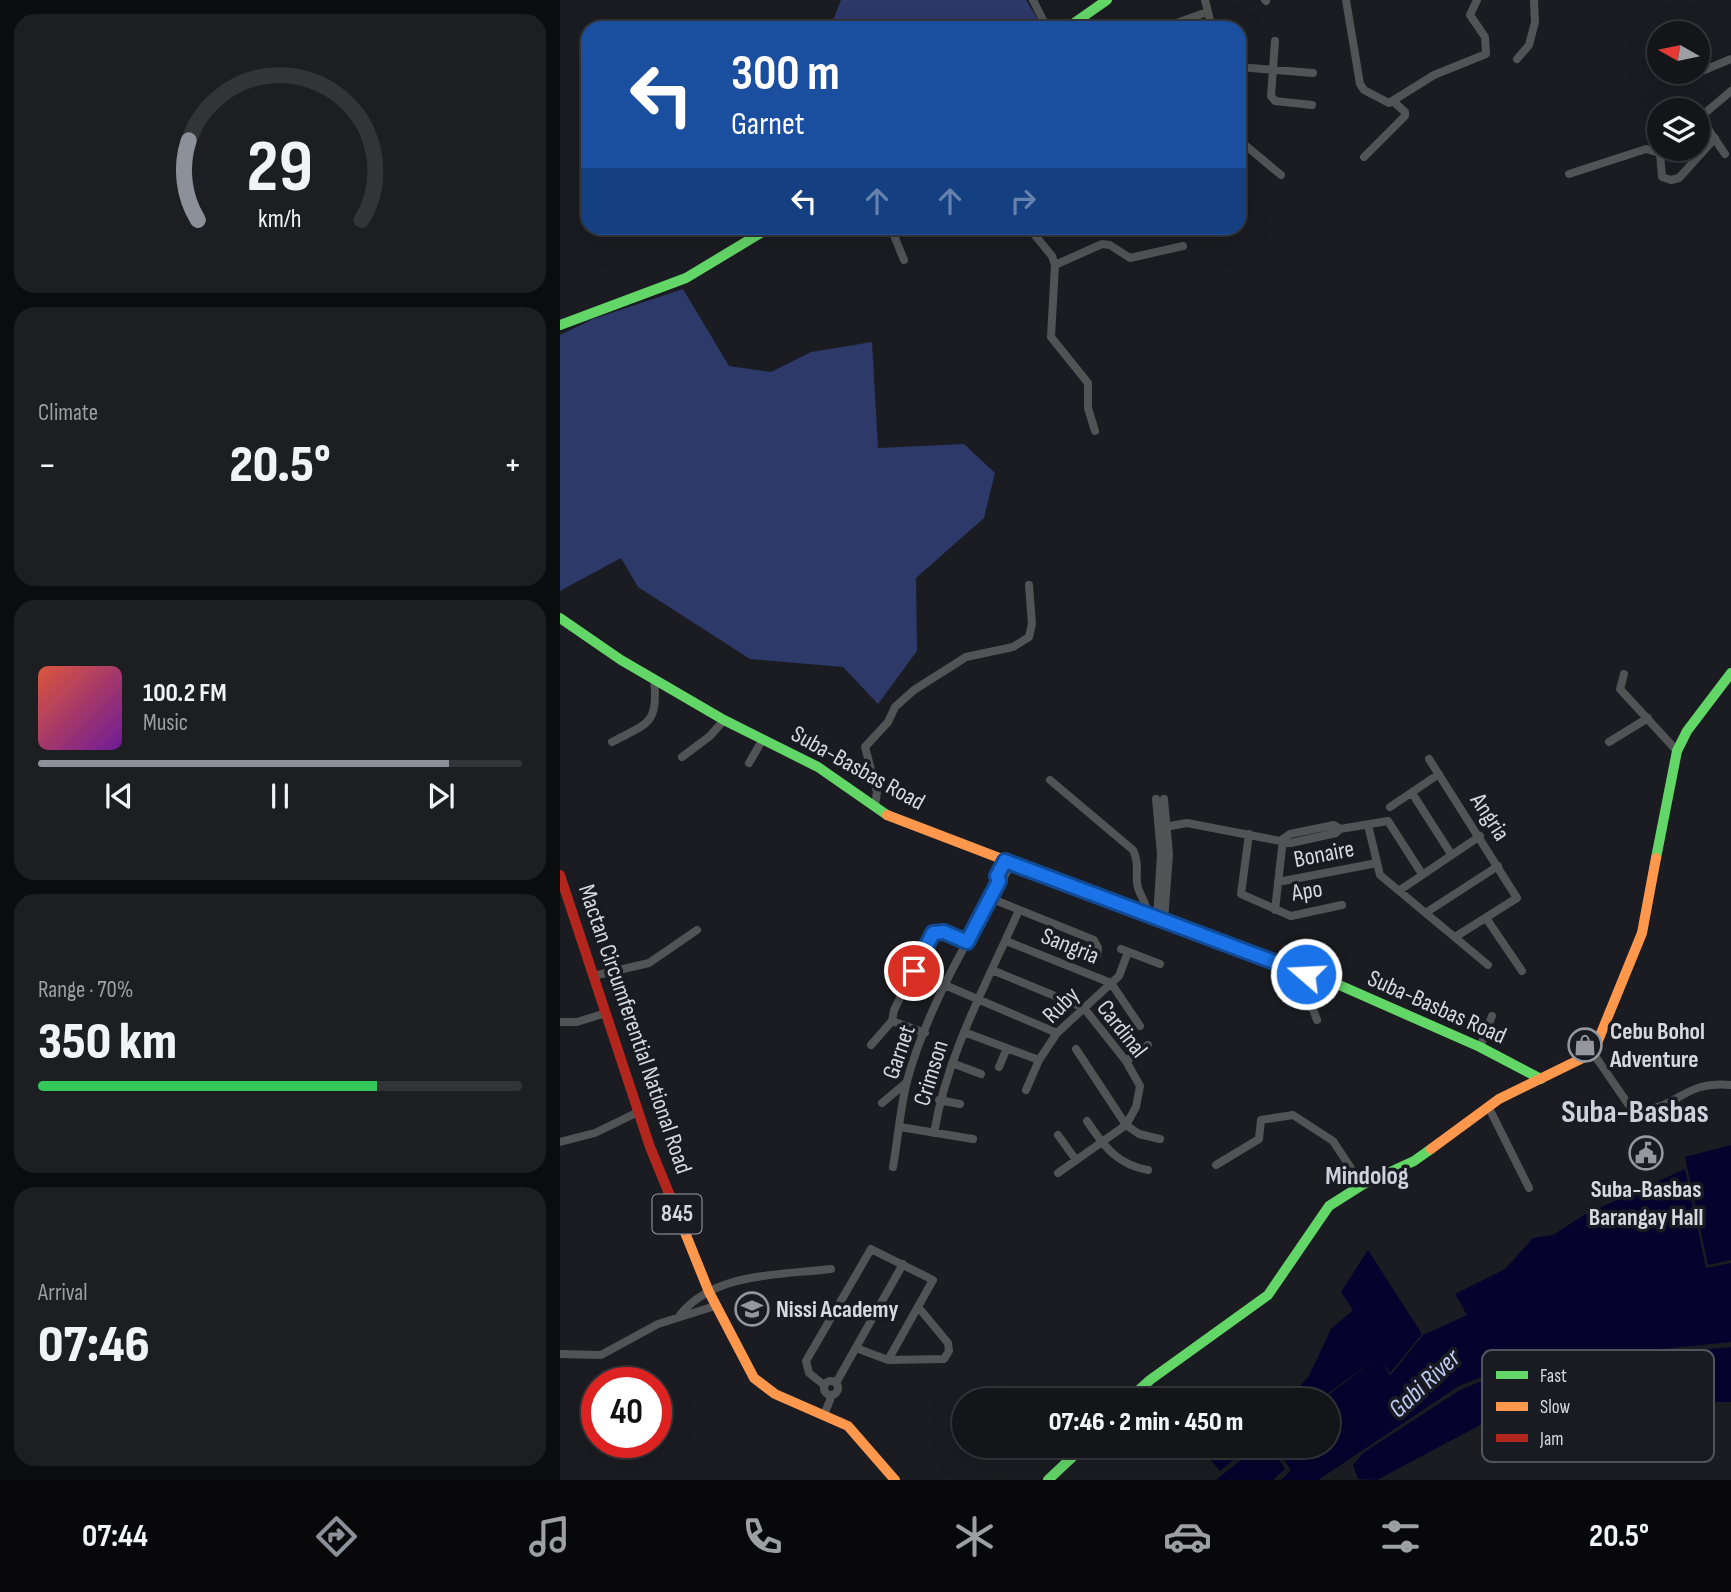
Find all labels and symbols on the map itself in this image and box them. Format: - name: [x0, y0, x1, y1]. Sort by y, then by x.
- north arrow: [1647, 21, 1710, 84]
- street label: Suba-Basbas Road: [786, 719, 930, 817]
- street label: Angria: [1463, 787, 1516, 846]
- street label: Bonaire: [1291, 834, 1357, 874]
- street label: Apo: [1289, 874, 1324, 908]
- street label: Mactan Circumferential National Road: [572, 881, 698, 1177]
- street label: Sangria: [1037, 921, 1103, 971]
- position arrow: [1269, 937, 1343, 1011]
- pin: [884, 941, 944, 1001]
- street label: Suba-Basbas Road: [1363, 964, 1511, 1050]
- street label: Ruby: [1037, 981, 1085, 1029]
- street label: Cardinal: [1090, 994, 1154, 1064]
- place label: Cebu Bohol Adventure: [1609, 1017, 1705, 1074]
- street label: Garnet: [876, 1021, 922, 1083]
- shop icon: Cebu Bohol Adventure: [1566, 1026, 1604, 1064]
- street label: Crimson: [907, 1037, 955, 1109]
- district label: Suba-Basbas: [1561, 1093, 1709, 1132]
- public building icon: Suba-Basbas Barangay Hall: [1627, 1134, 1665, 1172]
- district label: Mindolog: [1325, 1161, 1409, 1192]
- place label: Suba-Basbas Barangay Hall: [1589, 1175, 1703, 1232]
- road number: 845: [652, 1194, 702, 1233]
- school or university icon: Nissi Academy: [733, 1290, 771, 1328]
- place label: Nissi Academy: [776, 1295, 898, 1324]
- water label: Gabi River: [1383, 1342, 1468, 1425]
- legend: [1482, 1350, 1714, 1462]
- text: Fast: [1540, 1365, 1567, 1388]
- speed limit sign: 40: [581, 1367, 672, 1458]
- text: Slow: [1540, 1396, 1570, 1419]
- text: Jam: [1539, 1428, 1563, 1451]

